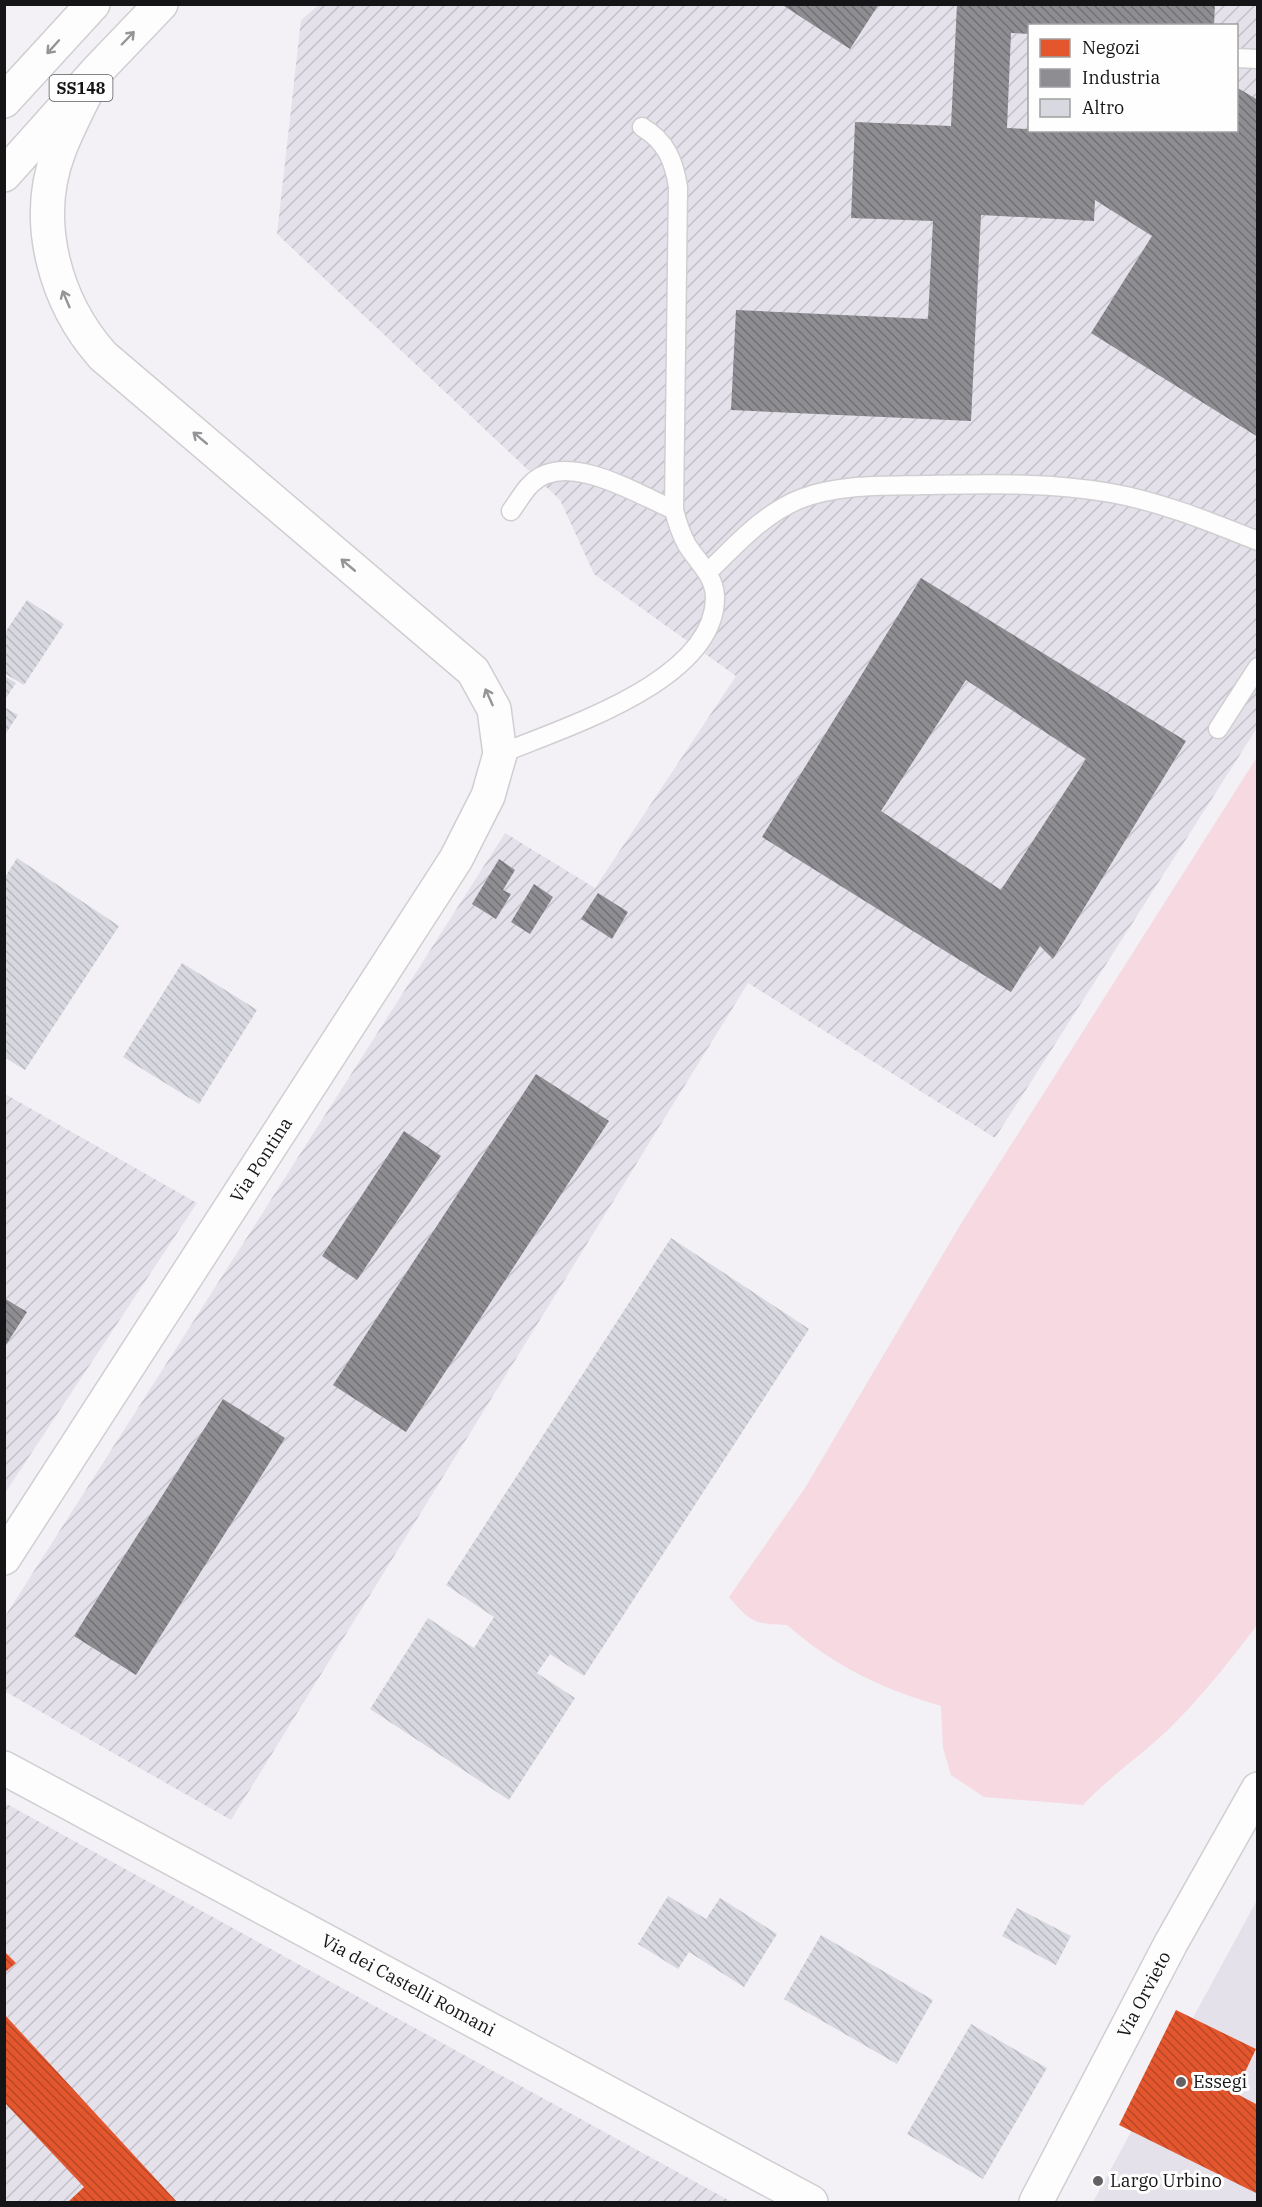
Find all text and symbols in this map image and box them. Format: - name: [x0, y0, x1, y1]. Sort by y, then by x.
- legend: [1028, 24, 1238, 132]
- one-way arrow: [121, 31, 136, 46]
- text: Negozi: [1082, 36, 1140, 59]
- one-way arrow: [46, 39, 60, 54]
- text: Industria: [1082, 66, 1160, 89]
- road number: SS148: [50, 75, 112, 101]
- text: Altro: [1082, 96, 1124, 119]
- one-way arrow: [60, 291, 72, 309]
- one-way arrow: [192, 432, 208, 445]
- one-way arrow: [340, 558, 356, 571]
- one-way arrow: [483, 689, 494, 707]
- street label: Via Pontina: [225, 1112, 297, 1207]
- street label: Via dei Castelli Romani: [317, 1929, 500, 2041]
- street label: Via Orvieto: [1112, 1947, 1176, 2041]
- place label: Essegi: [1193, 2070, 1247, 2093]
- marker: Essegi: [1174, 2075, 1188, 2089]
- place label: Largo Urbino: [1110, 2169, 1222, 2192]
- marker: Largo Urbino: [1091, 2174, 1105, 2188]

